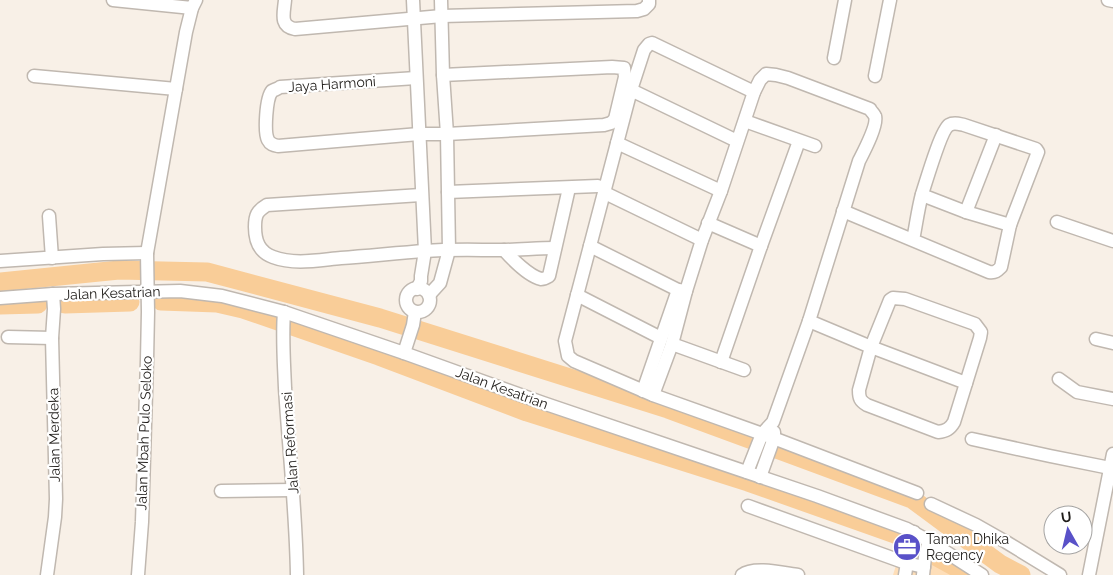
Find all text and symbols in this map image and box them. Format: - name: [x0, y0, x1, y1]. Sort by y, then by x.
- street label: Jaya Harmoni: [288, 73, 376, 95]
- street label: Jalan Kesatrian: [63, 283, 161, 303]
- street label: Jalan Mbah Pulo Seloko: [133, 355, 155, 511]
- street label: Jalan Kesatrian: [454, 364, 550, 412]
- street label: Jalan Merdeka: [45, 388, 63, 482]
- street label: Jalan Reformasi: [278, 391, 302, 495]
- north arrow: [1043, 505, 1093, 555]
- text: U: [1060, 508, 1073, 526]
- place label: Taman Dhika Regency: [926, 531, 1009, 563]
- office icon: Taman Dhika Regency: [892, 532, 922, 562]

